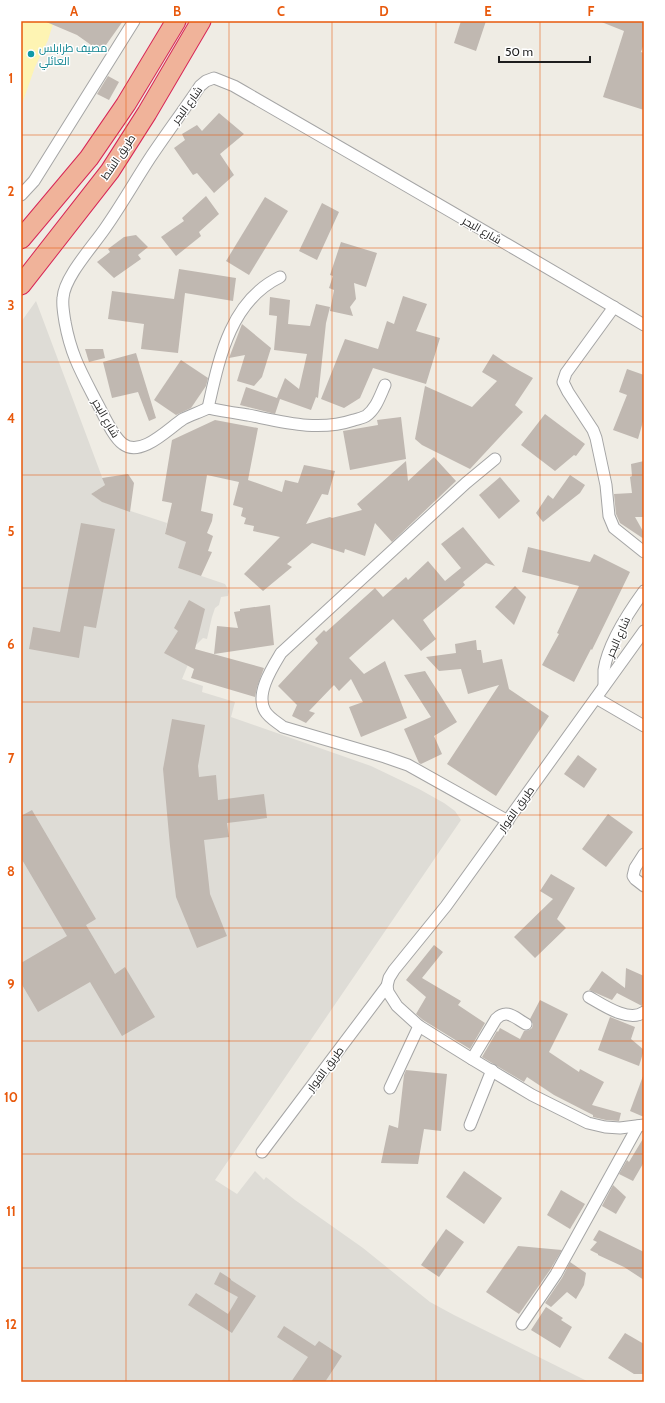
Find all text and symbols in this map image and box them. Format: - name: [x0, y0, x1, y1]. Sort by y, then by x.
- text: A: [70, 3, 79, 19]
- text: B: [173, 3, 181, 19]
- text: C: [277, 3, 285, 19]
- text: D: [379, 3, 389, 19]
- text: E: [484, 3, 492, 19]
- text: F: [588, 3, 595, 19]
- scale bar: [499, 38, 590, 64]
- place label: مصيف طرابلس العائلي: [39, 41, 107, 70]
- text: 50 m: [505, 44, 533, 59]
- marker: مصيف طرابلس العائلي: [26, 49, 36, 59]
- text: 1: [9, 70, 13, 86]
- street label: شارع البحر: [168, 84, 206, 128]
- street label: طريق الشط: [98, 132, 138, 182]
- text: 2: [8, 183, 15, 199]
- street label: شارع البحر: [459, 213, 504, 248]
- text: 3: [7, 297, 15, 313]
- street label: شارع البحر: [88, 395, 123, 441]
- text: 4: [7, 410, 15, 426]
- text: 5: [8, 523, 15, 539]
- street label: شارع البحر: [602, 615, 634, 661]
- text: 6: [7, 636, 15, 652]
- text: 7: [8, 750, 15, 766]
- street label: طريق الفوار: [494, 784, 537, 835]
- text: 8: [7, 863, 15, 879]
- text: 9: [7, 976, 15, 992]
- street label: طريق الفوار: [303, 1044, 346, 1095]
- text: 10: [4, 1089, 18, 1105]
- text: 11: [6, 1203, 16, 1219]
- text: 12: [5, 1316, 17, 1332]

